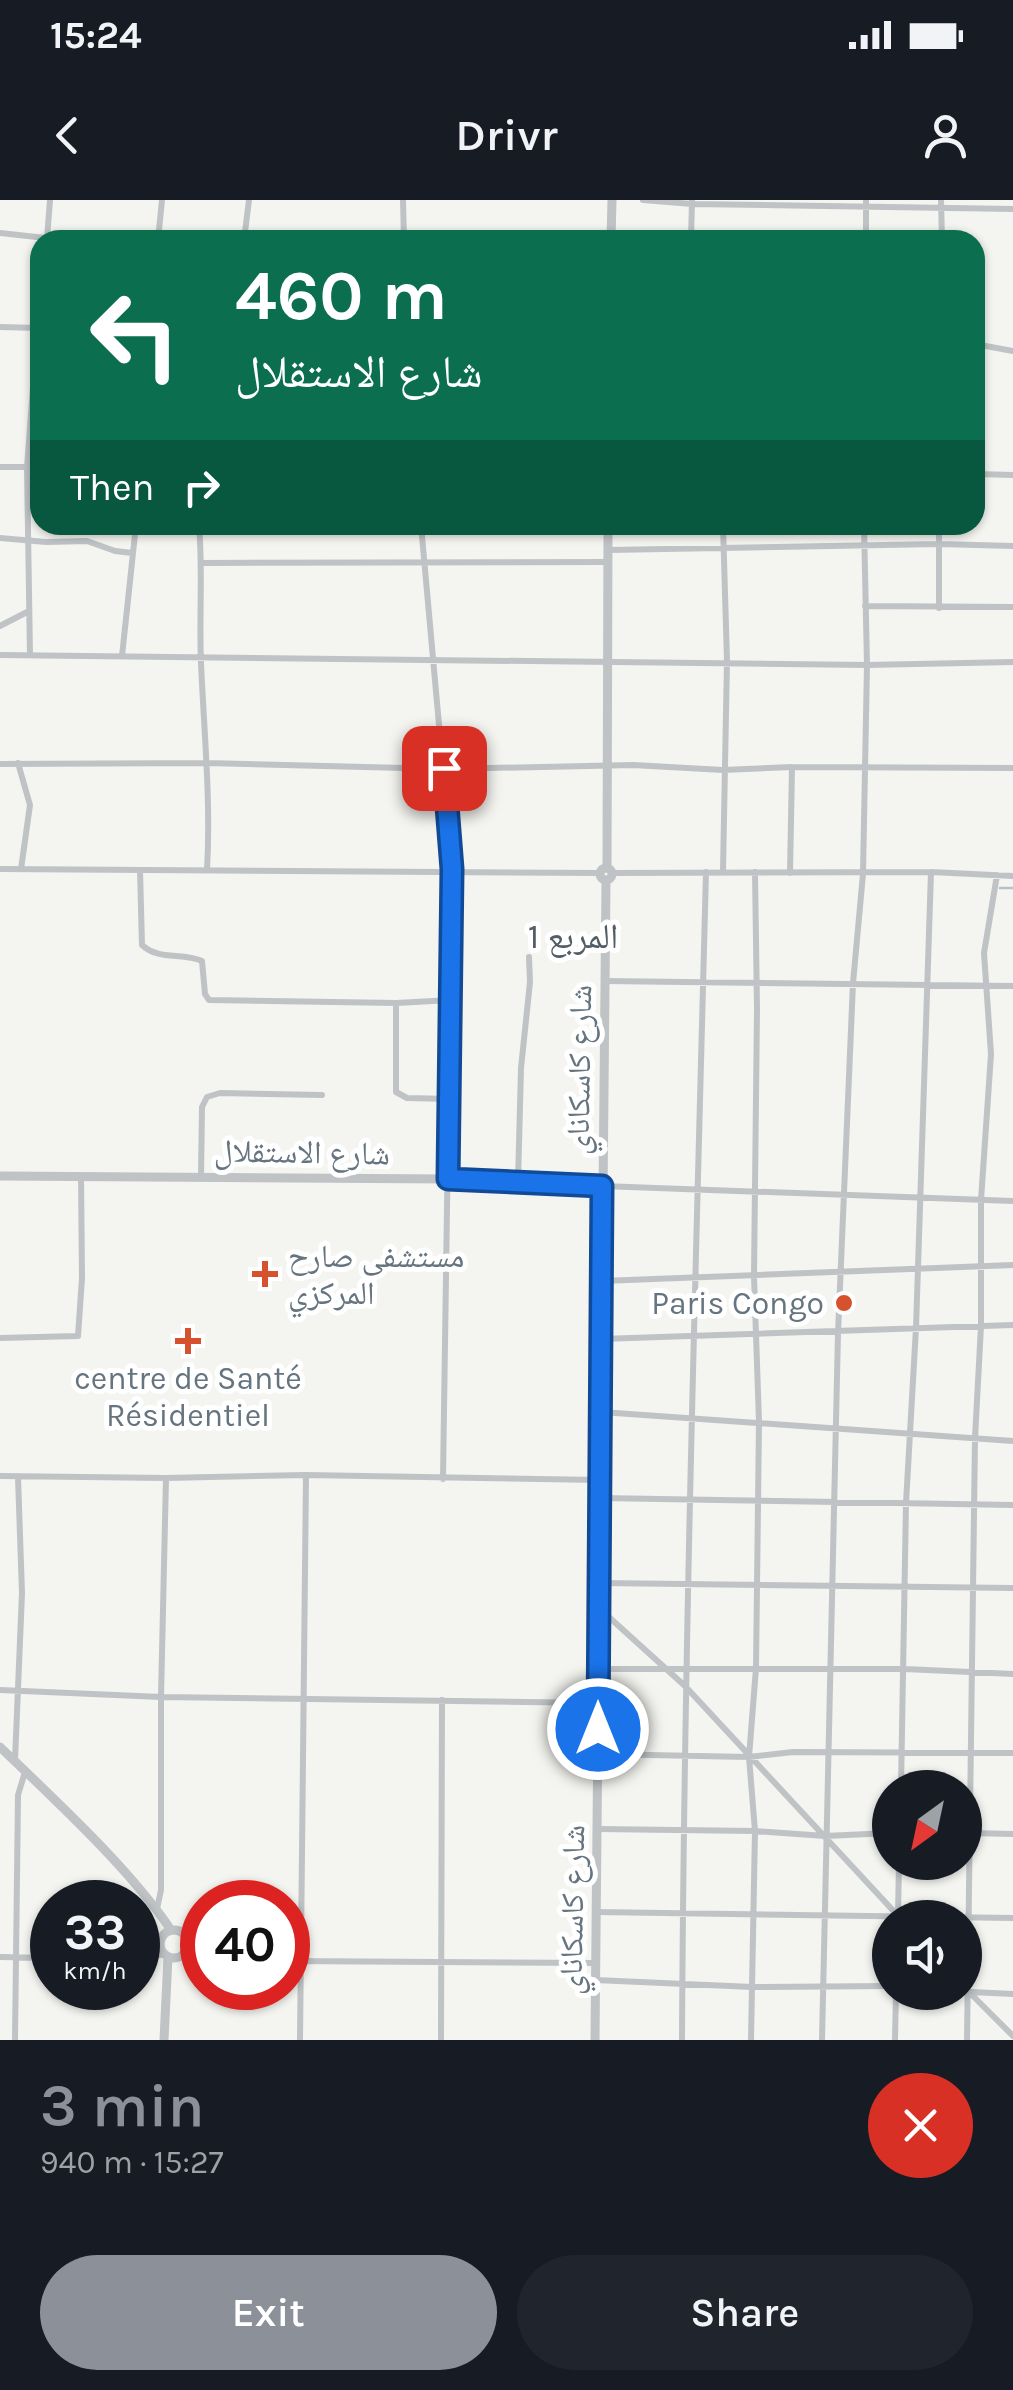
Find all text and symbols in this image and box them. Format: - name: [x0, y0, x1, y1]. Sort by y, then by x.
- text: 15:24: [50, 13, 142, 58]
- icon: back: [40, 108, 95, 163]
- icon: person: [918, 108, 973, 163]
- text: Drivr: [455, 109, 558, 161]
- text: 460 m: [235, 255, 448, 337]
- icon: left: [70, 270, 200, 400]
- text: شارع الاستقلال: [235, 346, 483, 398]
- icon: right: [174, 460, 229, 515]
- text: Then: [70, 465, 154, 510]
- pin: [402, 726, 487, 811]
- icon: arrive: [417, 741, 472, 796]
- district label: المربع 1: [528, 916, 618, 958]
- street label: شارع كاسكاناي: [560, 985, 606, 1156]
- street label: شارع الاستقلال: [214, 1132, 390, 1174]
- place label: مستشفى صارح المركزي: [288, 1238, 464, 1318]
- marker: مستشفى صارح المركزي: [252, 1261, 278, 1287]
- place label: Paris Congo: [651, 1285, 824, 1322]
- marker: Paris Congo: [833, 1292, 855, 1314]
- marker: centre de Santé Résidentiel: [175, 1328, 201, 1354]
- place label: centre de Santé Résidentiel: [74, 1360, 302, 1434]
- position arrow: [546, 1677, 650, 1781]
- north arrow: [872, 1770, 982, 1880]
- map controls: [872, 1770, 982, 2010]
- street label: شارع كاسكاناي: [553, 1825, 599, 1996]
- speed limit sign: 40: [180, 1880, 310, 2010]
- button: sound: [872, 1900, 982, 2010]
- text: 33: [64, 1903, 126, 1962]
- text: km/h: [63, 1956, 127, 1985]
- text: 3 min: [40, 2071, 205, 2141]
- button: close: [868, 2073, 973, 2178]
- text: 940 m · 15:27: [40, 2144, 223, 2181]
- button: Exit: [40, 2255, 497, 2370]
- button: Share: [517, 2255, 973, 2370]

